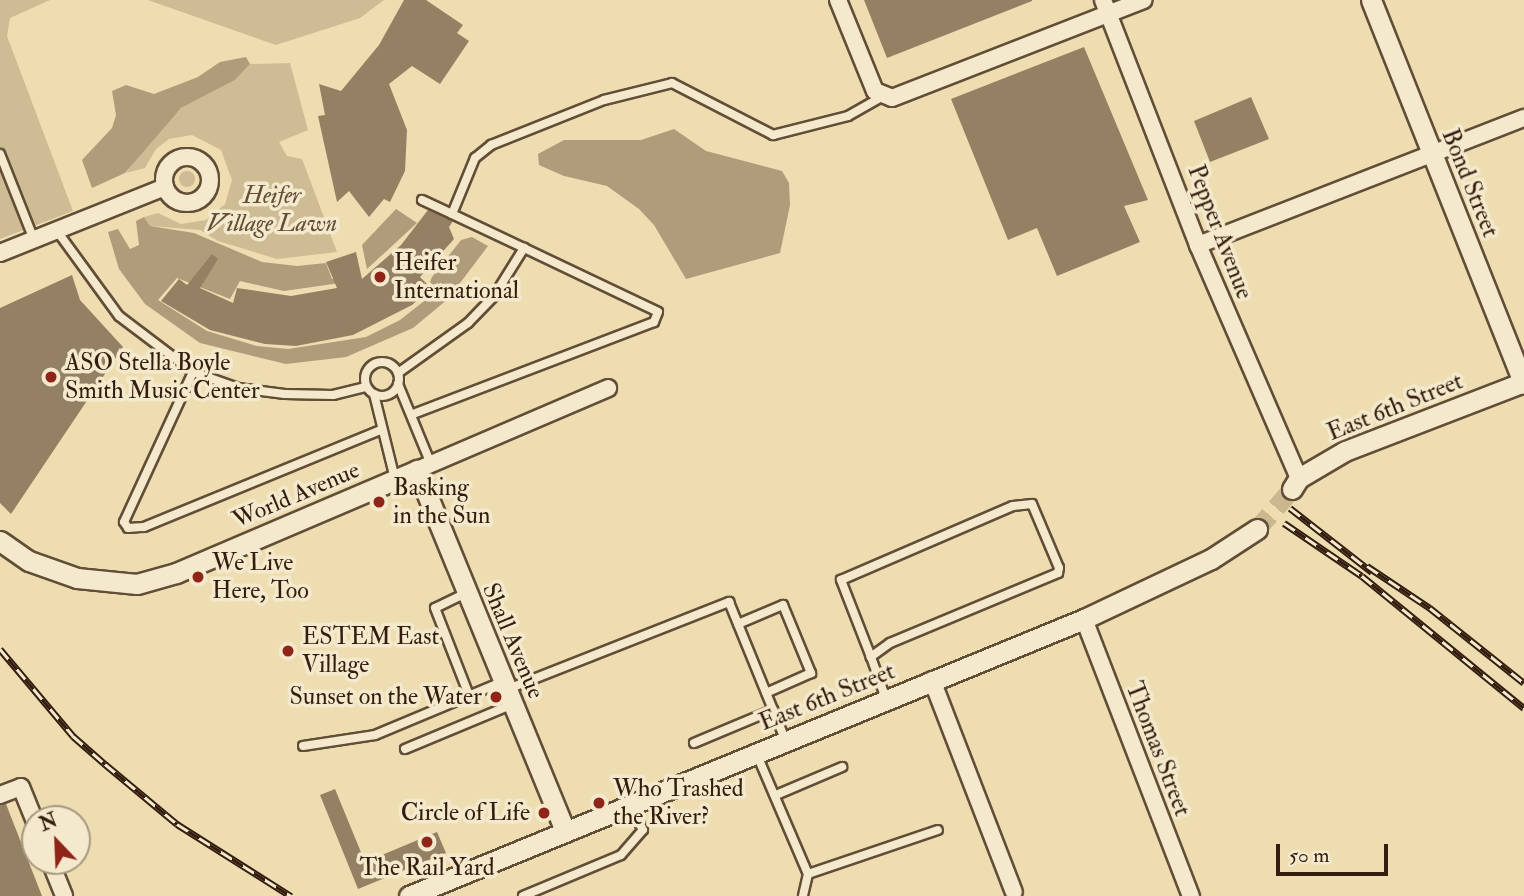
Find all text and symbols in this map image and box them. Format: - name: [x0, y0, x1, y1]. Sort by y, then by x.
- street label: Bond Street: [1435, 125, 1505, 241]
- street label: Pepper Avenue: [1181, 161, 1259, 303]
- park label: Heifer Village Lawn: [207, 182, 337, 238]
- place label: Heifer International: [394, 249, 519, 305]
- marker: Heifer International: [372, 269, 388, 285]
- place label: ASO Stella Boyle Smith Music Center: [65, 349, 260, 405]
- street label: East 6th Street: [1323, 367, 1467, 447]
- marker: ASO Stella Boyle Smith Music Center: [43, 369, 59, 385]
- street label: World Avenue: [228, 455, 364, 535]
- place label: Basking in the Sun: [393, 474, 490, 530]
- marker: Basking in the Sun: [371, 494, 387, 510]
- place label: We Live Here, Too: [212, 549, 309, 605]
- marker: We Live Here, Too: [190, 569, 206, 585]
- street label: Shall Avenue: [476, 579, 550, 703]
- place label: ESTEM East Village: [302, 623, 439, 679]
- marker: ESTEM East Village: [280, 643, 296, 659]
- street label: East 6th Street: [755, 657, 899, 737]
- street label: Thomas Street: [1119, 678, 1197, 820]
- place label: Sunset on the Water: [290, 683, 482, 711]
- marker: Sunset on the Water: [488, 689, 504, 705]
- place label: Who Trashed the River?: [613, 775, 743, 831]
- marker: Who Trashed the River?: [591, 795, 607, 811]
- place label: Circle of Life: [401, 799, 530, 827]
- north arrow: [21, 805, 91, 875]
- marker: Circle of Life: [536, 805, 552, 821]
- text: N: [36, 808, 61, 837]
- scale bar: [1279, 830, 1391, 874]
- marker: The Rail Yard: [419, 834, 435, 850]
- text: 50 m: [1289, 842, 1330, 869]
- place label: The Rail Yard: [360, 854, 494, 882]

